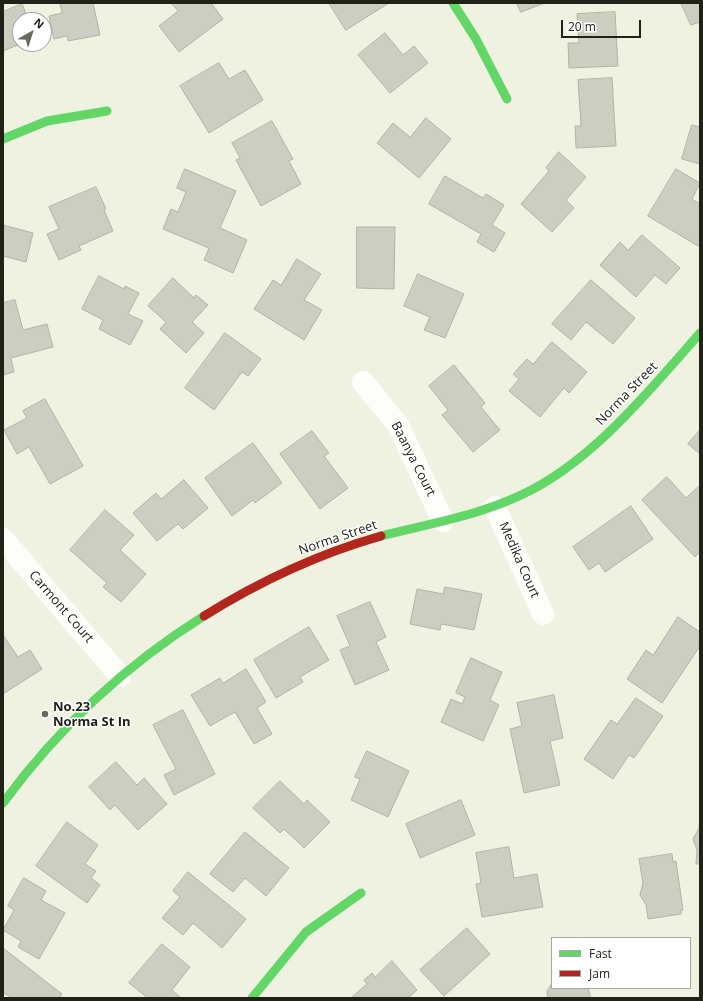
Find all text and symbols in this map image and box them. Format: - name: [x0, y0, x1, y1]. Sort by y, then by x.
- north arrow: [12, 12, 52, 52]
- scale bar: [563, 12, 643, 38]
- text: N: [31, 14, 47, 32]
- text: 20 m: [568, 18, 596, 35]
- street label: Norma Street: [593, 359, 661, 429]
- street label: Baanya Court: [387, 419, 439, 499]
- street label: Norma Street: [297, 517, 379, 559]
- street label: Medika Court: [495, 520, 543, 600]
- street label: Carmont Court: [25, 568, 97, 646]
- place label: No.23 Norma St In: [53, 699, 131, 730]
- marker: No.23 Norma St In: [40, 709, 50, 719]
- legend: [551, 937, 691, 989]
- text: Fast: [589, 945, 612, 962]
- text: Jam: [589, 965, 610, 982]

